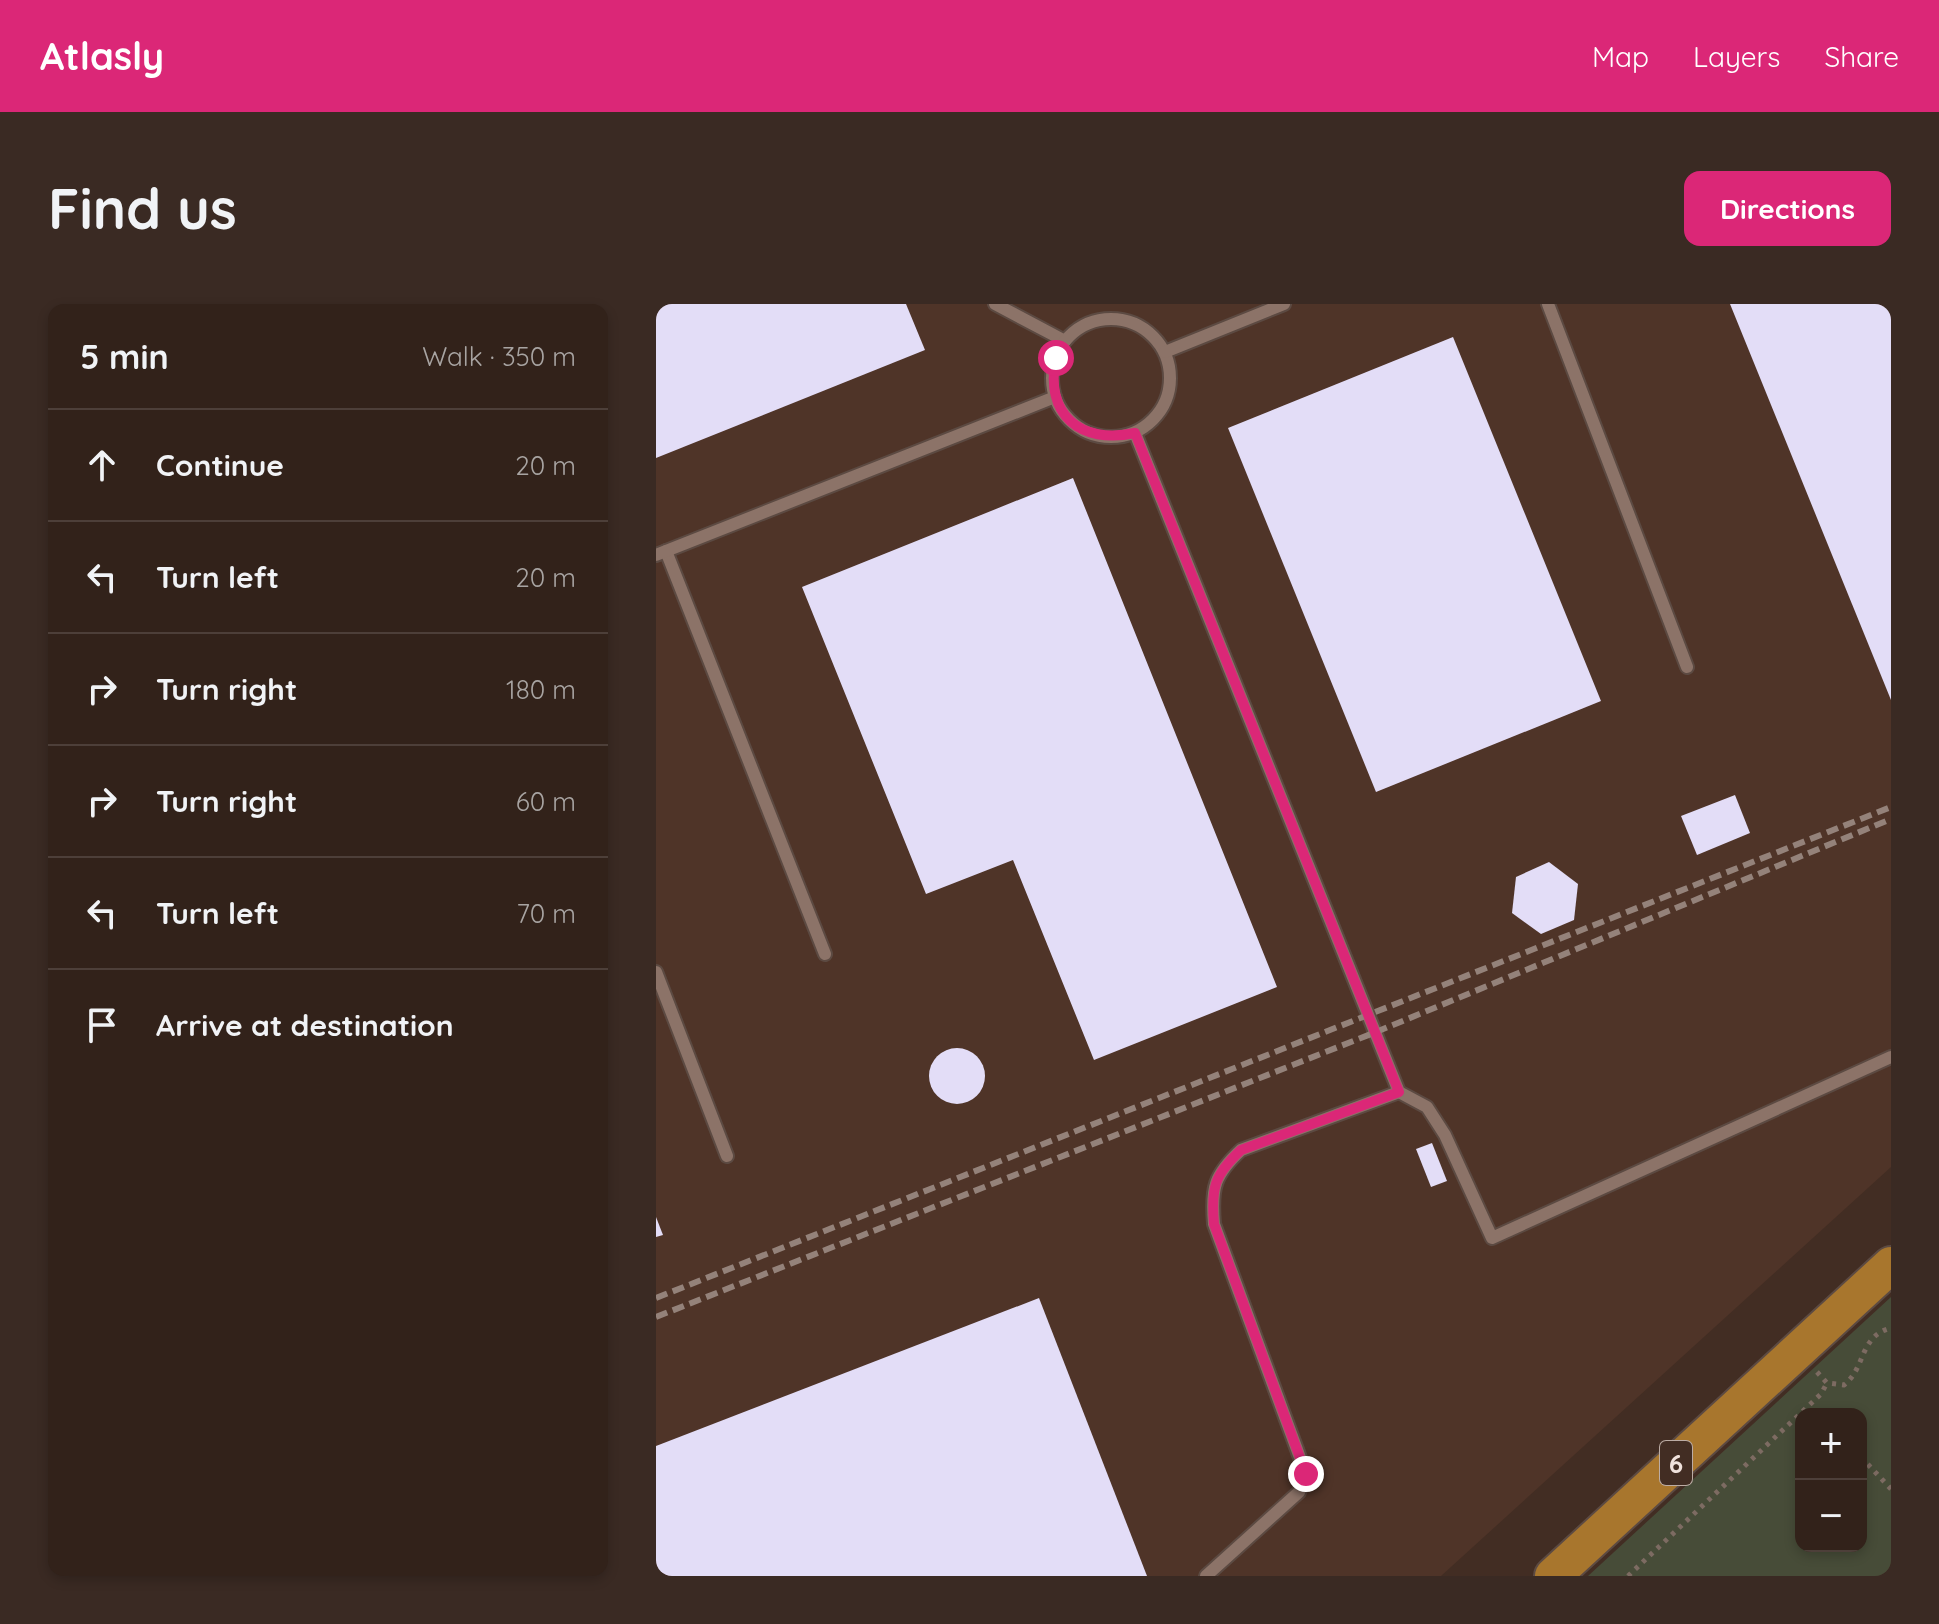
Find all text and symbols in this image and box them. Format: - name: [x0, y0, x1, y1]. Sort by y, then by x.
- text: Atlasly: [40, 32, 164, 80]
- text: Map: [1592, 39, 1649, 74]
- text: Layers: [1693, 39, 1780, 74]
- text: Share: [1824, 39, 1899, 74]
- button: Directions: [1684, 171, 1891, 246]
- text: Find us: [48, 173, 237, 243]
- text: 5 min: [80, 335, 169, 378]
- text: Walk · 350 m: [422, 340, 576, 373]
- route start: [1038, 340, 1074, 376]
- icon: ahead: [80, 443, 124, 487]
- text: Continue: [156, 446, 284, 484]
- text: 20 m: [515, 449, 576, 482]
- icon: left: [80, 555, 124, 599]
- text: Turn left: [156, 558, 279, 596]
- text: 20 m: [515, 561, 576, 594]
- icon: right: [80, 667, 124, 711]
- text: Turn right: [156, 670, 297, 708]
- text: 180 m: [506, 673, 576, 706]
- icon: right: [80, 779, 124, 823]
- text: Turn right: [156, 782, 297, 820]
- text: 60 m: [516, 785, 576, 818]
- icon: left: [80, 891, 124, 935]
- text: Turn left: [156, 894, 279, 932]
- text: 70 m: [516, 897, 576, 930]
- icon: arrive: [80, 1003, 124, 1047]
- text: Arrive at destination: [156, 1006, 454, 1044]
- map controls: [1795, 1408, 1867, 1552]
- button: +: [1795, 1408, 1867, 1480]
- road number: 6: [1660, 1441, 1692, 1485]
- route end: [1288, 1456, 1324, 1492]
- button: −: [1795, 1480, 1867, 1552]

